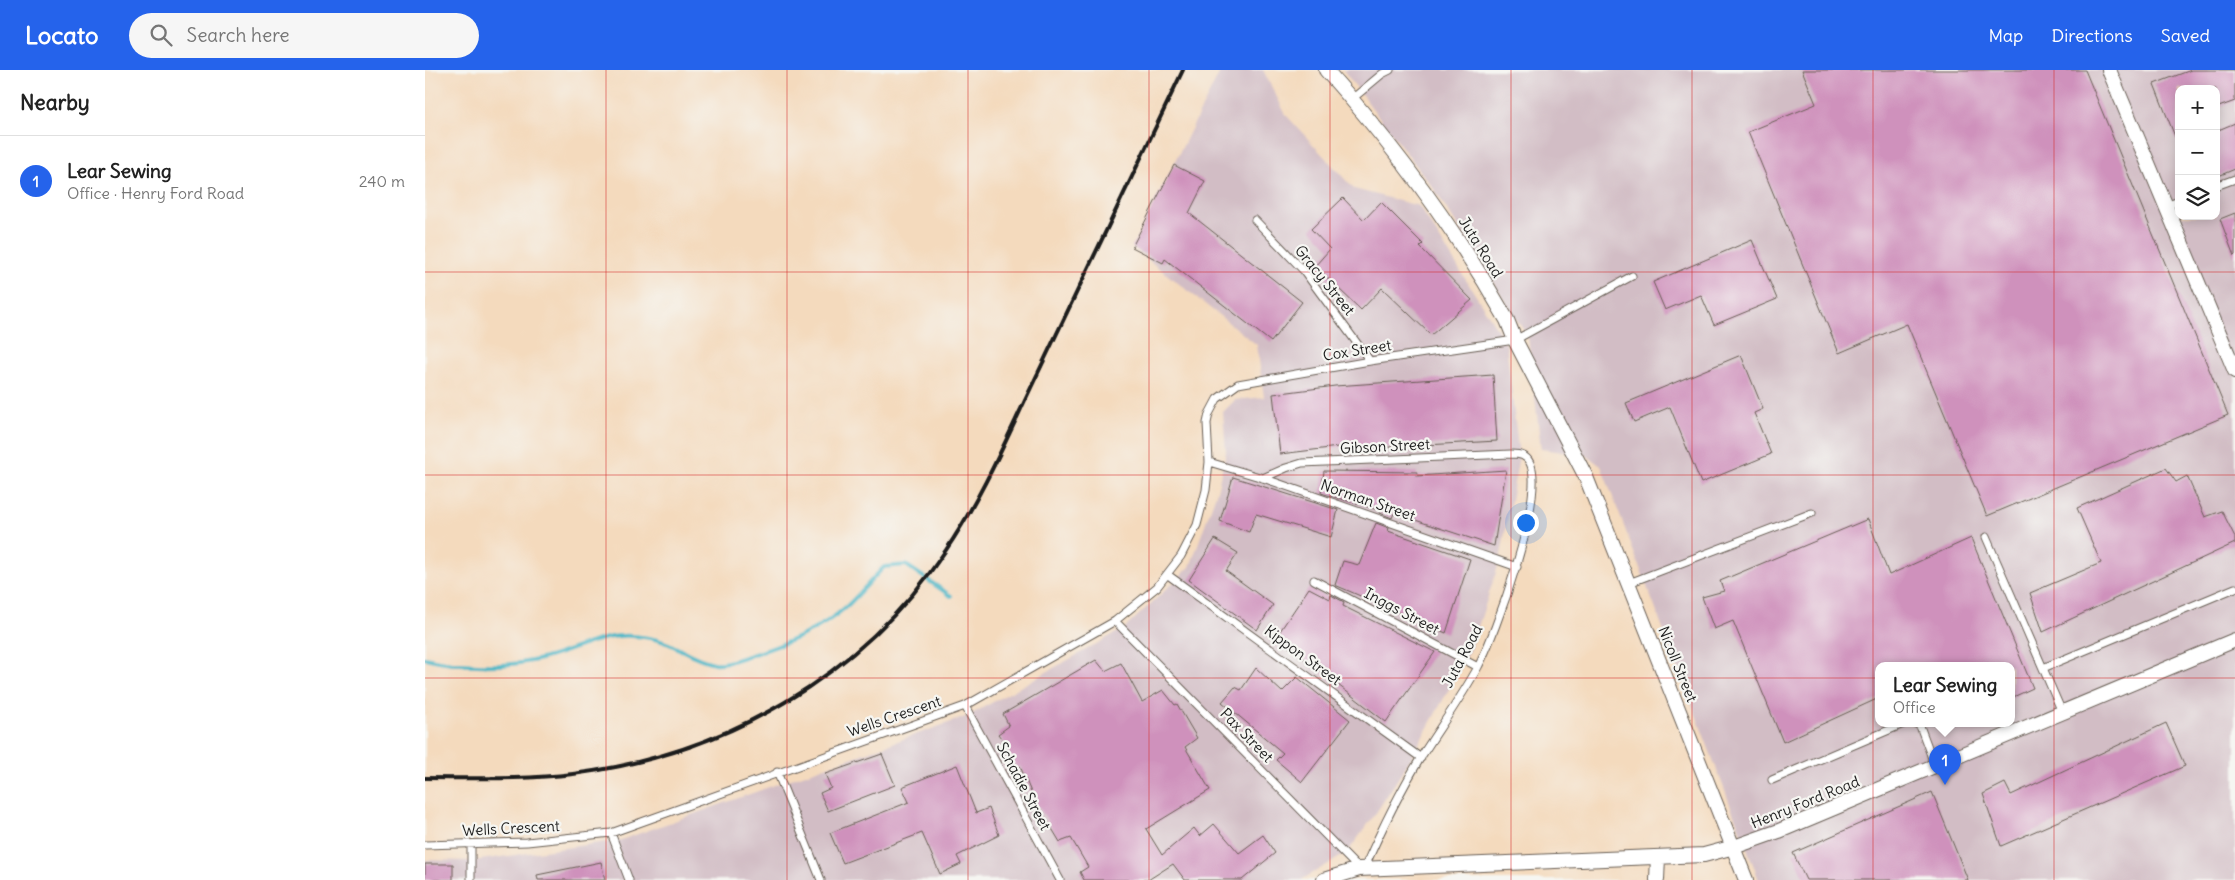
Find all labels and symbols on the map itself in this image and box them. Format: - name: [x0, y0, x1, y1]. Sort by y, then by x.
- street label: Juta Road: [1455, 213, 1507, 281]
- street label: Gracy Street: [1291, 241, 1359, 319]
- street label: Cox Street: [1321, 335, 1393, 365]
- street label: Gibson Street: [1340, 434, 1430, 458]
- street label: Norman Street: [1318, 475, 1418, 525]
- your location: [1513, 510, 1539, 536]
- street label: Inggs Street: [1361, 583, 1443, 639]
- street label: Kippon Street: [1261, 621, 1345, 689]
- street label: Juta Road: [1437, 621, 1487, 691]
- street label: Nicoll Street: [1654, 623, 1702, 705]
- street label: Wells Crescent: [845, 691, 943, 741]
- street label: Pax Street: [1216, 704, 1278, 766]
- street label: Schadie Street: [993, 739, 1055, 833]
- pin: 1: [1929, 744, 1961, 785]
- street label: Henry Ford Road: [1748, 772, 1862, 832]
- street label: Wells Crescent: [462, 816, 560, 840]

